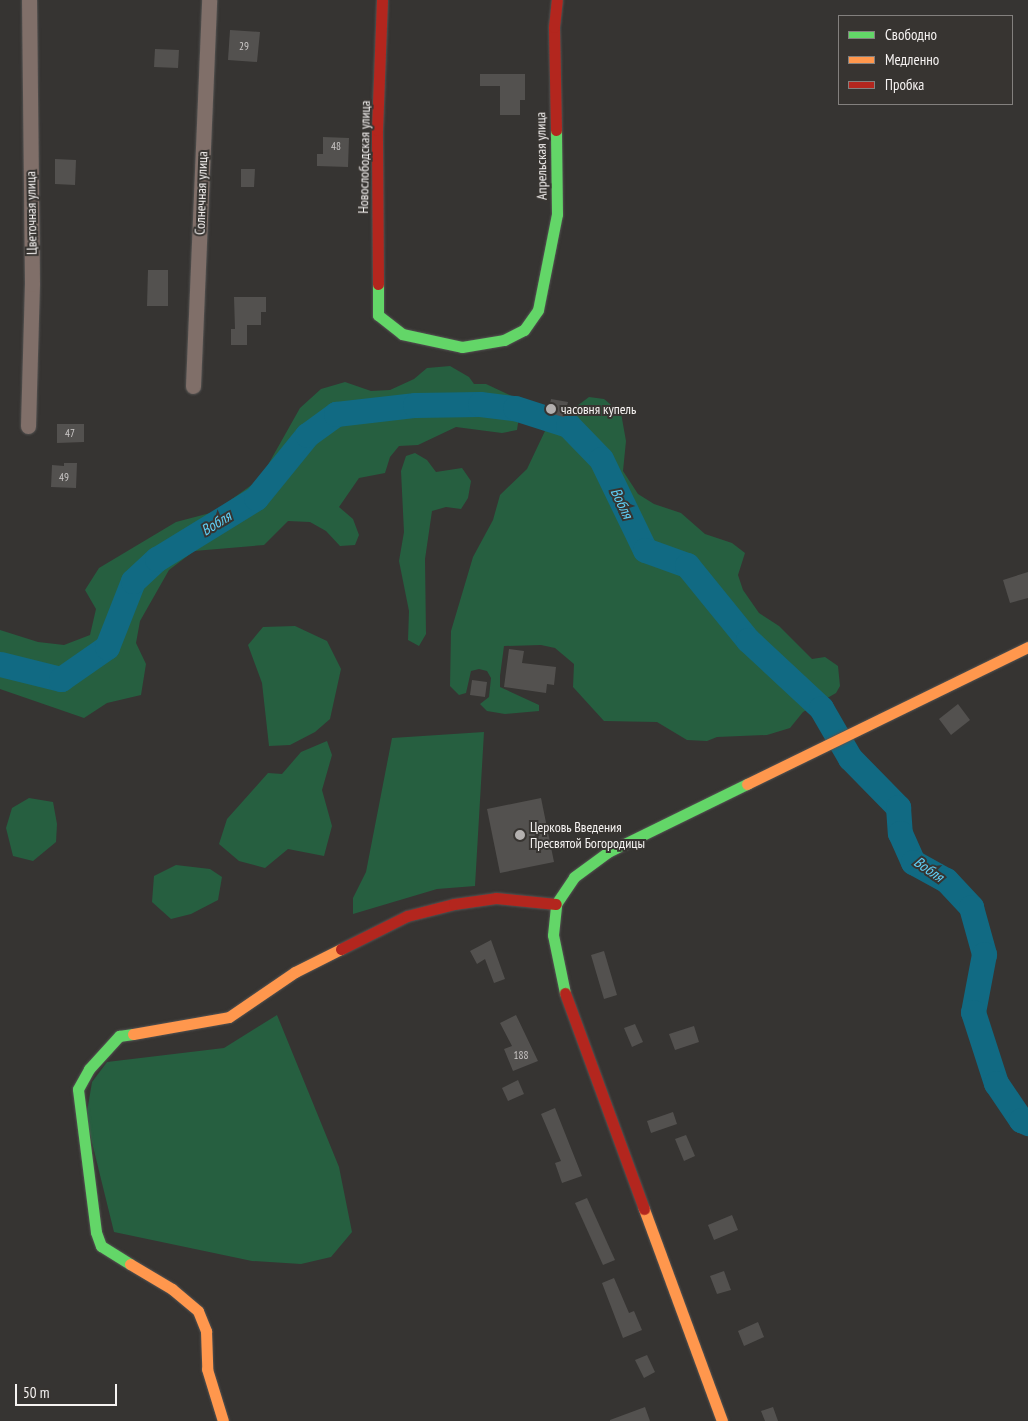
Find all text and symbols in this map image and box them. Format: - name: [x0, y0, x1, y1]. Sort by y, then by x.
- legend: [838, 15, 1013, 105]
- text: Свободно: [885, 25, 937, 44]
- house number: 29: [239, 39, 249, 53]
- text: Медленно: [885, 50, 939, 69]
- text: Пробка: [885, 75, 924, 94]
- street label: Новослободская улица: [355, 100, 373, 214]
- street label: Апрельская улица: [532, 112, 550, 200]
- house number: 48: [331, 139, 341, 153]
- street label: Солнечная улица: [191, 151, 211, 235]
- street label: Цветочная улица: [22, 171, 40, 255]
- place label: часовня купель: [561, 401, 636, 417]
- marker: часовня купель: [545, 403, 557, 415]
- house number: 47: [65, 426, 75, 440]
- house number: 49: [59, 470, 69, 484]
- water label: Вобля: [607, 485, 637, 521]
- water label: Вобля: [198, 507, 234, 539]
- place label: Церковь Введения Пресвятой Богородицы: [530, 819, 645, 852]
- marker: Церковь Введения Пресвятой Богородицы: [514, 829, 526, 841]
- water label: Вобля: [911, 852, 947, 886]
- house number: 188: [514, 1048, 528, 1062]
- scale bar: [18, 1374, 120, 1406]
- text: 50 m: [23, 1383, 49, 1402]

